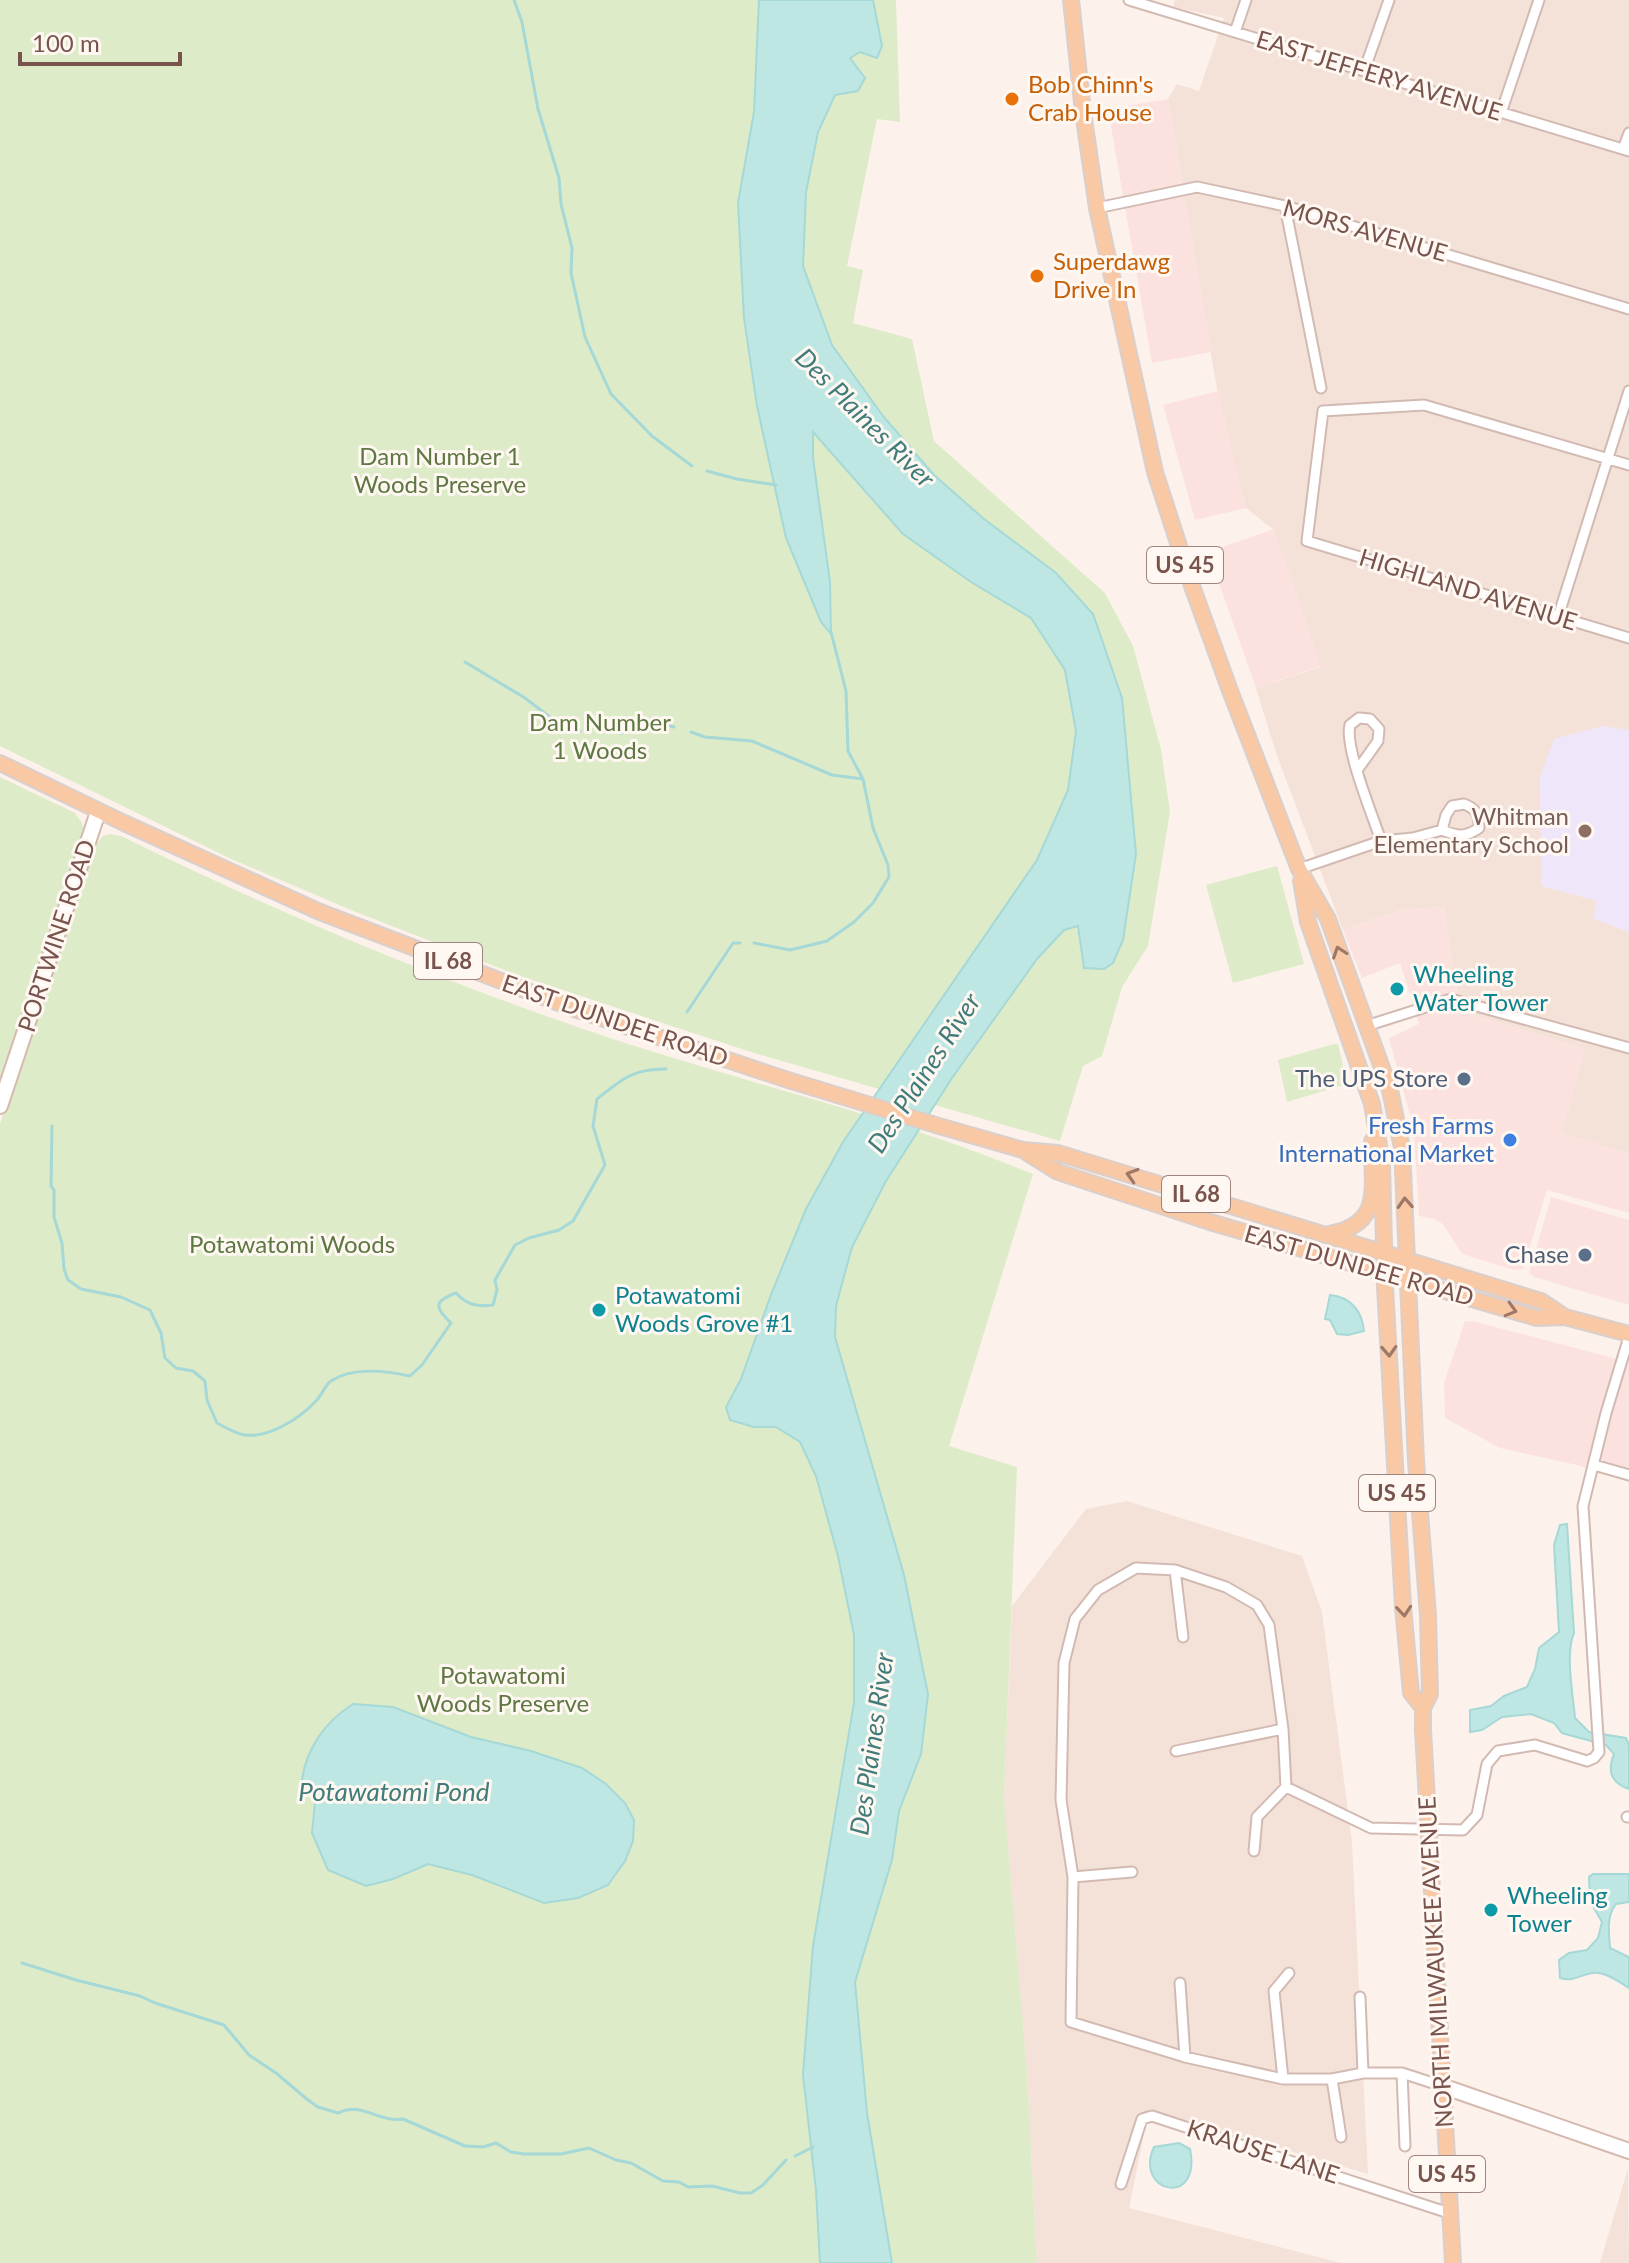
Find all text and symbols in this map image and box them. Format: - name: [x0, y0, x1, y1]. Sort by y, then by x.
- scale bar: [20, 16, 180, 66]
- street label: EAST JEFFERY AVENUE: [1253, 23, 1506, 126]
- text: 100 m: [32, 28, 100, 57]
- place label: Bob Chinn's Crab House: [1028, 69, 1153, 126]
- marker: Bob Chinn's Crab House: [1003, 90, 1021, 108]
- street label: MORS AVENUE: [1280, 192, 1451, 267]
- place label: Superdawg Drive In: [1053, 246, 1170, 303]
- marker: Superdawg Drive In: [1028, 267, 1046, 285]
- water label: Des Plaines River: [789, 341, 943, 494]
- park label: Dam Number 1 Woods Preserve: [354, 441, 526, 498]
- street label: HIGHLAND AVENUE: [1356, 542, 1581, 636]
- road number: US 45: [1147, 547, 1223, 583]
- park label: Dam Number 1 Woods: [529, 707, 671, 764]
- place label: Whitman Elementary School: [1373, 801, 1569, 858]
- marker: Whitman Elementary School: [1576, 822, 1594, 840]
- street label: PORTWINE ROAD: [11, 836, 100, 1035]
- road number: IL 68: [414, 943, 482, 979]
- one-way arrow: [1333, 946, 1349, 960]
- place label: Wheeling Water Tower: [1413, 959, 1548, 1016]
- street label: EAST DUNDEE ROAD: [499, 967, 732, 1072]
- marker: Wheeling Water Tower: [1388, 980, 1406, 998]
- water label: Des Plaines River: [860, 986, 987, 1158]
- place label: The UPS Store: [1295, 1063, 1448, 1092]
- marker: The UPS Store: [1455, 1070, 1473, 1088]
- place label: Fresh Farms International Market: [1278, 1110, 1494, 1167]
- marker: Fresh Farms International Market: [1501, 1131, 1519, 1149]
- one-way arrow: [1125, 1168, 1139, 1184]
- road number: IL 68: [1162, 1176, 1230, 1212]
- one-way arrow: [1396, 1196, 1413, 1209]
- street label: EAST DUNDEE ROAD: [1241, 1218, 1477, 1311]
- park label: Potawatomi Woods: [189, 1229, 395, 1258]
- place label: Chase: [1505, 1239, 1569, 1268]
- marker: Chase: [1576, 1246, 1594, 1264]
- place label: Potawatomi Woods Grove #1: [615, 1280, 793, 1337]
- marker: Potawatomi Woods Grove #1: [590, 1301, 608, 1319]
- one-way arrow: [1503, 1301, 1517, 1318]
- one-way arrow: [1380, 1345, 1397, 1358]
- road number: US 45: [1359, 1475, 1435, 1511]
- one-way arrow: [1395, 1605, 1412, 1618]
- water label: Des Plaines River: [842, 1649, 900, 1837]
- park label: Potawatomi Woods Preserve: [417, 1660, 589, 1717]
- water label: Potawatomi Pond: [298, 1775, 490, 1807]
- street label: NORTH MILWAUKEE AVENUE: [1411, 1796, 1458, 2128]
- place label: Wheeling Tower: [1507, 1880, 1608, 1937]
- marker: Wheeling Tower: [1482, 1901, 1500, 1919]
- street label: KRAUSE LANE: [1184, 2112, 1343, 2189]
- road number: US 45: [1409, 2156, 1485, 2192]

